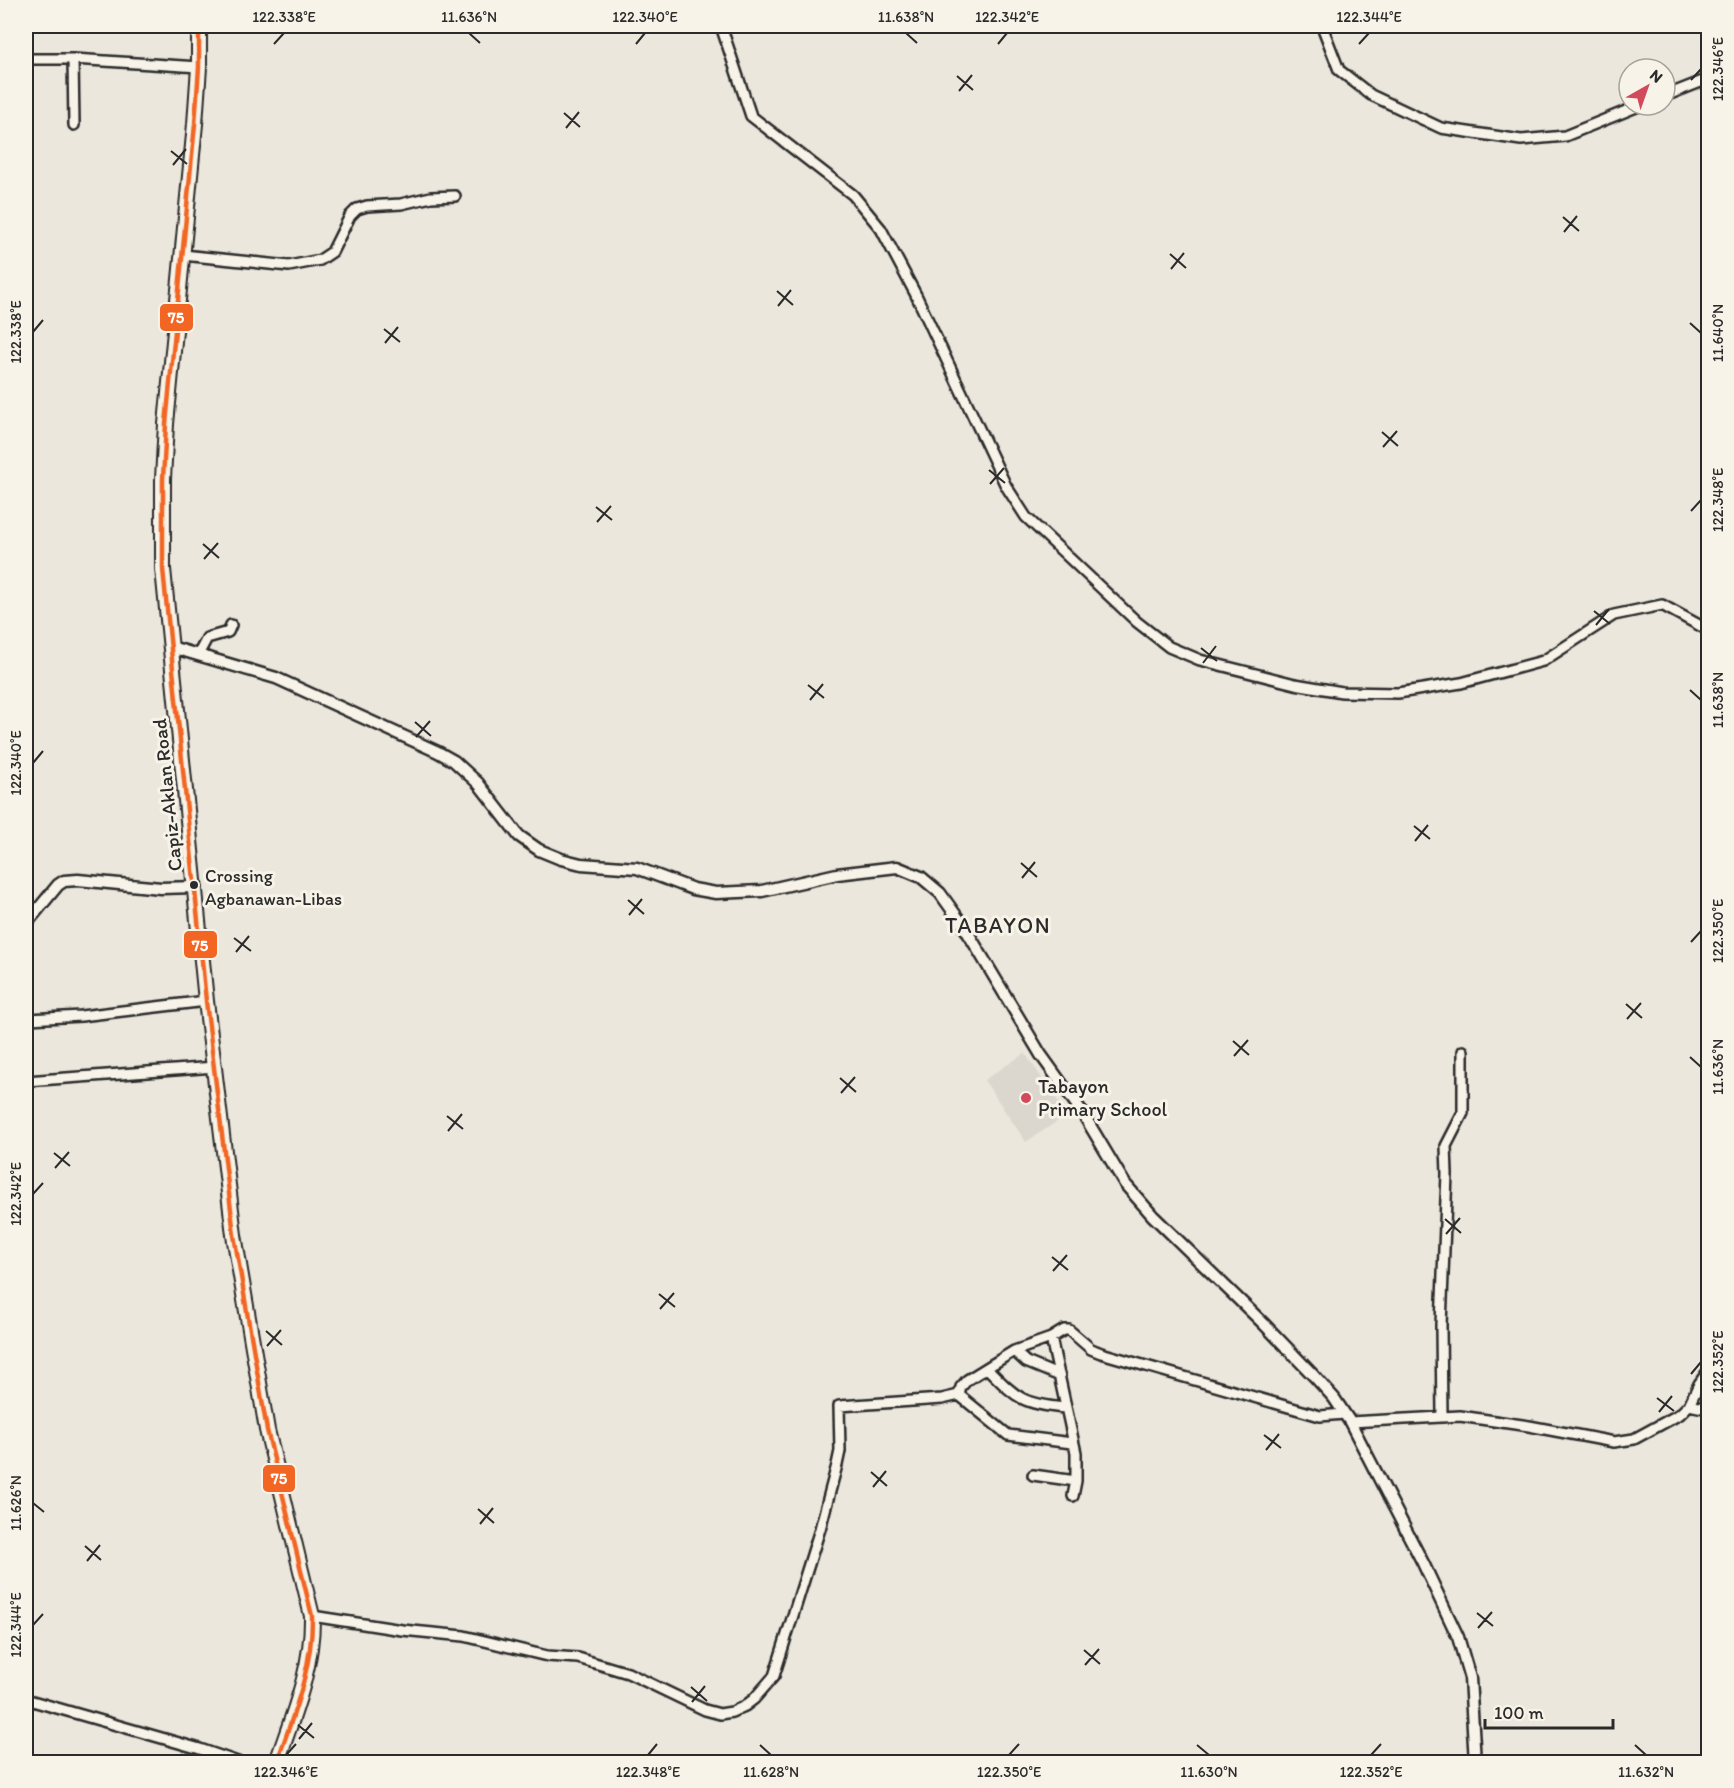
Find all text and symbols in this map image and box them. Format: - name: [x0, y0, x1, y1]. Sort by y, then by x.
- text: 122.338°E: [252, 8, 316, 26]
- text: 11.636°N: [441, 8, 497, 26]
- text: 122.340°E: [612, 8, 678, 26]
- text: 11.638°N: [878, 8, 934, 26]
- text: 122.342°E: [975, 8, 1039, 26]
- text: 122.344°E: [1336, 8, 1402, 26]
- text: 122.346°E: [1709, 37, 1727, 101]
- north arrow: [1617, 57, 1677, 117]
- text: N: [1646, 65, 1667, 87]
- text: 122.338°E: [7, 300, 25, 364]
- line badge: 75: [159, 303, 194, 332]
- text: 11.640°N: [1709, 304, 1727, 362]
- text: 75: [167, 308, 185, 327]
- text: 122.348°E: [1709, 468, 1727, 532]
- text: 11.638°N: [1709, 672, 1727, 728]
- street label: Capiz-Aklan Road: [147, 717, 187, 873]
- text: 122.340°E: [7, 730, 25, 796]
- place label: Crossing Agbanawan-Libas: [205, 865, 342, 910]
- marker: Crossing Agbanawan-Libas: [188, 879, 200, 891]
- text: 122.350°E: [1709, 899, 1727, 963]
- district label: TABAYON: [945, 912, 1051, 939]
- line badge: 75: [183, 930, 218, 959]
- text: 75: [191, 936, 209, 955]
- text: 11.636°N: [1709, 1039, 1727, 1095]
- place label: Tabayon Primary School: [1038, 1074, 1168, 1121]
- marker: Tabayon Primary School: [1019, 1091, 1033, 1105]
- text: 122.342°E: [7, 1162, 25, 1226]
- text: 122.352°E: [1709, 1330, 1727, 1394]
- line badge: 75: [262, 1464, 296, 1493]
- text: 75: [270, 1469, 288, 1488]
- text: 11.626°N: [7, 1475, 25, 1531]
- text: 122.344°E: [7, 1592, 25, 1658]
- scale bar: [1485, 1692, 1612, 1730]
- text: 100 m: [1494, 1702, 1544, 1724]
- text: 122.346°E: [254, 1763, 318, 1781]
- text: 122.348°E: [616, 1763, 680, 1781]
- text: 11.628°N: [743, 1763, 799, 1781]
- text: 122.350°E: [977, 1763, 1041, 1781]
- text: 11.630°N: [1180, 1763, 1238, 1781]
- text: 122.352°E: [1339, 1763, 1403, 1781]
- text: 11.632°N: [1618, 1763, 1674, 1781]

